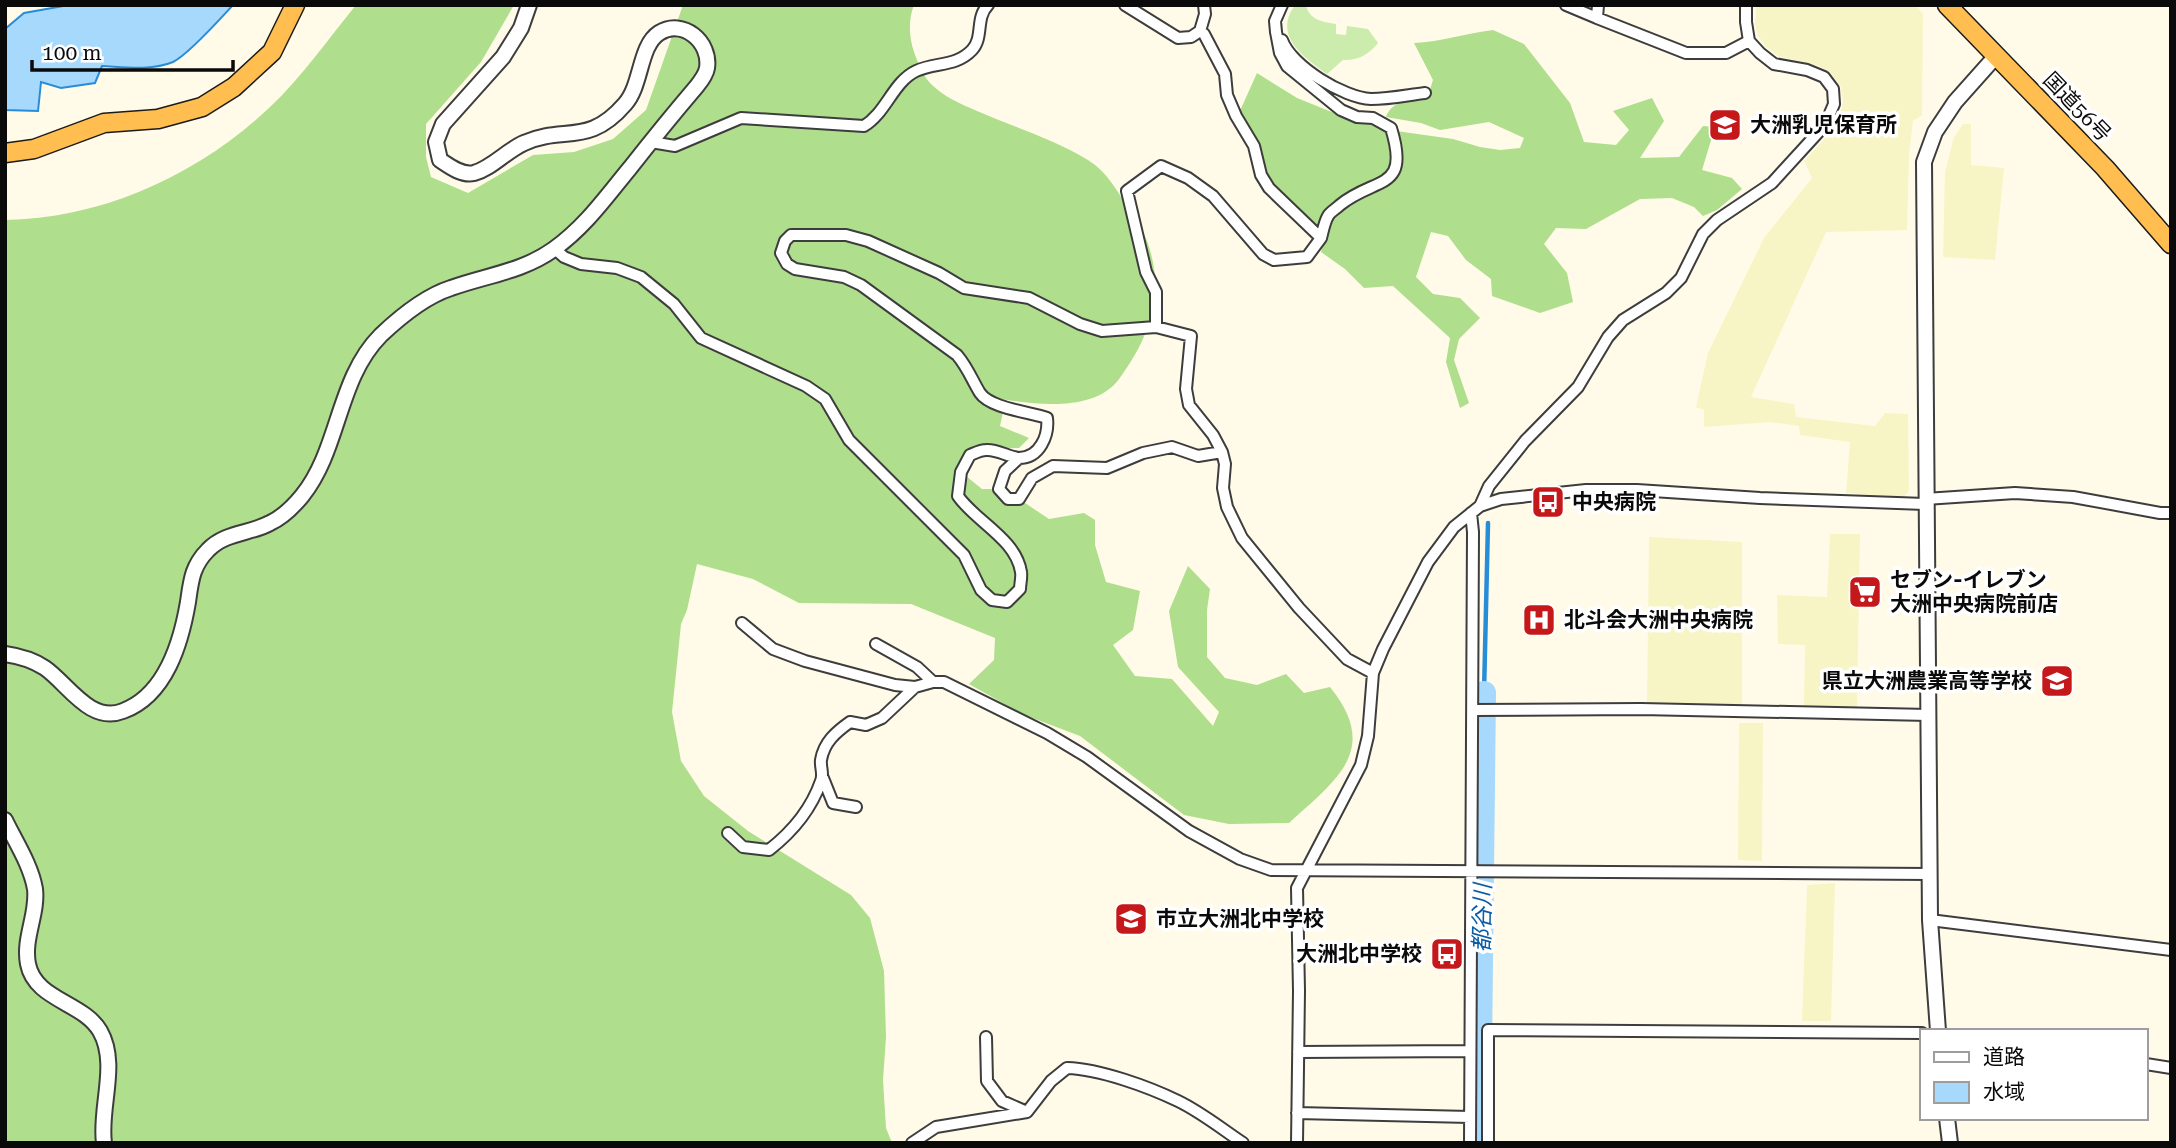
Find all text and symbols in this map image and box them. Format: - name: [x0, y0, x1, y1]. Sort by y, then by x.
- scale bar: [32, 28, 233, 72]
- text: 100 m: [42, 41, 102, 65]
- street label: 国道56号: [2038, 68, 2116, 146]
- school or university icon: 大洲乳児保育所: [1706, 106, 1744, 144]
- place label: 大洲乳児保育所: [1750, 113, 1897, 137]
- bus stop icon: 中央病院: [1529, 483, 1567, 521]
- place label: 中央病院: [1572, 490, 1656, 514]
- place label: セブン-イレブン 大洲中央病院前店: [1890, 568, 2058, 616]
- supermarket icon: セブン-イレブン 大洲中央病院前店: [1846, 573, 1884, 611]
- hospital icon: 北斗会大洲中央病院: [1520, 601, 1558, 639]
- place label: 北斗会大洲中央病院: [1564, 608, 1753, 632]
- school or university icon: 県立大洲農業高等学校: [2038, 662, 2076, 700]
- place label: 県立大洲農業高等学校: [1822, 669, 2032, 693]
- water label: 都谷川: [1468, 880, 1497, 953]
- school or university icon: 市立大洲北中学校: [1112, 900, 1150, 938]
- place label: 市立大洲北中学校: [1156, 907, 1324, 931]
- bus stop icon: 大洲北中学校: [1428, 935, 1466, 973]
- place label: 大洲北中学校: [1296, 942, 1422, 966]
- legend: [1920, 1029, 2148, 1120]
- text: 道路: [1983, 1045, 2025, 1069]
- text: 水域: [1983, 1080, 2025, 1104]

